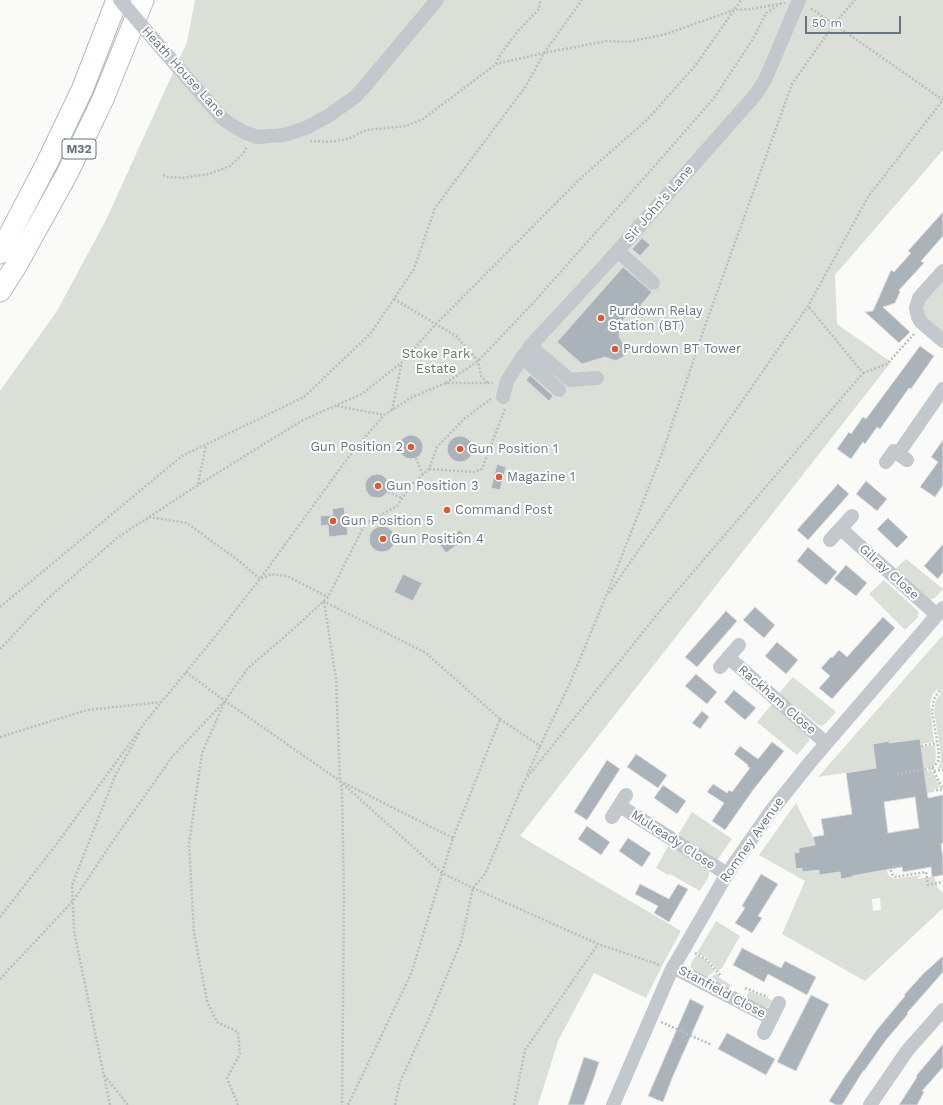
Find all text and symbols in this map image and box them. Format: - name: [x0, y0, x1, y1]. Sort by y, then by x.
- scale bar: [807, 8, 903, 34]
- text: 50 m: [812, 16, 842, 30]
- street label: Heath House Lane: [138, 23, 228, 121]
- road number: M32: [62, 139, 96, 159]
- street label: Sir John's Lane: [621, 162, 697, 246]
- place label: Purdown Relay Station (BT): [609, 303, 703, 334]
- marker: Purdown Relay Station (BT): [596, 313, 606, 323]
- place label: Purdown BT Tower: [623, 341, 741, 357]
- marker: Purdown BT Tower: [610, 344, 620, 354]
- park label: Stoke Park Estate: [402, 346, 470, 377]
- place label: Gun Position 2: [310, 439, 403, 455]
- place label: Gun Position 1: [468, 441, 558, 457]
- marker: Gun Position 2: [406, 442, 416, 452]
- marker: Gun Position 1: [455, 444, 465, 454]
- place label: Magazine 1: [507, 469, 575, 485]
- marker: Magazine 1: [494, 472, 504, 482]
- place label: Gun Position 3: [386, 478, 479, 494]
- marker: Gun Position 3: [373, 481, 383, 491]
- place label: Command Post: [455, 502, 552, 518]
- marker: Command Post: [442, 505, 452, 515]
- place label: Gun Position 5: [341, 513, 434, 529]
- marker: Gun Position 5: [328, 516, 338, 526]
- place label: Gun Position 4: [391, 531, 484, 547]
- marker: Gun Position 4: [378, 534, 388, 544]
- street label: Gilray Close: [856, 541, 922, 603]
- street label: Rackham Close: [735, 662, 819, 738]
- street label: Romney Avenue: [717, 794, 787, 886]
- street label: Mulready Close: [628, 807, 718, 873]
- street label: Stanfield Close: [676, 962, 768, 1022]

